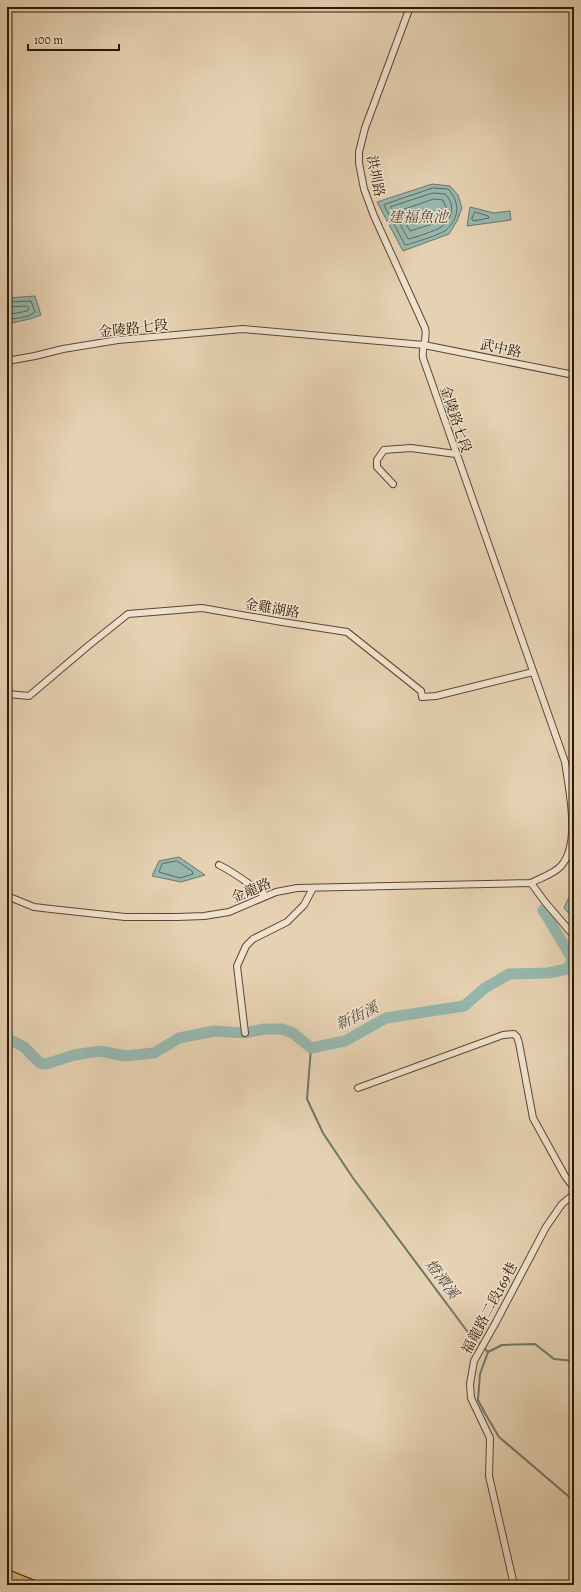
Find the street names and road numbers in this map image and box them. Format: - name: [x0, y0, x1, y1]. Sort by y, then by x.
- street label: 洪圳路: [362, 154, 389, 199]
- street label: 金陵路七段: [97, 315, 169, 342]
- street label: 武中路: [478, 335, 523, 362]
- street label: 金陵路七段: [435, 383, 476, 455]
- street label: 金雞湖路: [243, 594, 301, 623]
- street label: 金龍路: [228, 874, 274, 907]
- street label: 福龍路二段169巷: [457, 1259, 522, 1358]

